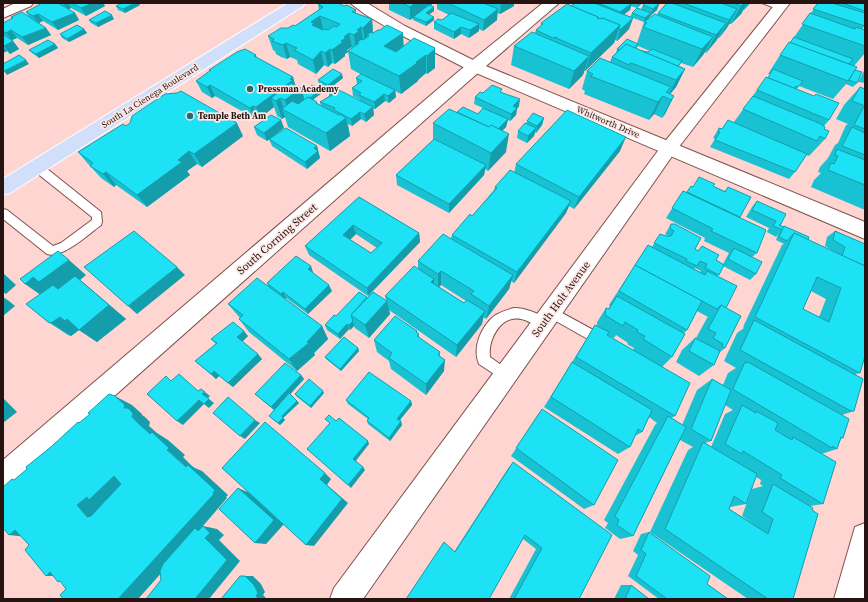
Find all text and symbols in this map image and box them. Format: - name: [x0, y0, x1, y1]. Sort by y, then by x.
- street label: South La Cienega Boulevard: [99, 61, 201, 131]
- place label: Pressman Academy: [258, 83, 339, 95]
- marker: Pressman Academy: [245, 84, 255, 94]
- street label: Whitworth Drive: [575, 103, 642, 141]
- place label: Temple Beth Am: [198, 110, 266, 122]
- marker: Temple Beth Am: [185, 111, 195, 121]
- street label: South Corning Street: [234, 200, 321, 278]
- street label: South Holt Avenue: [528, 258, 594, 340]

